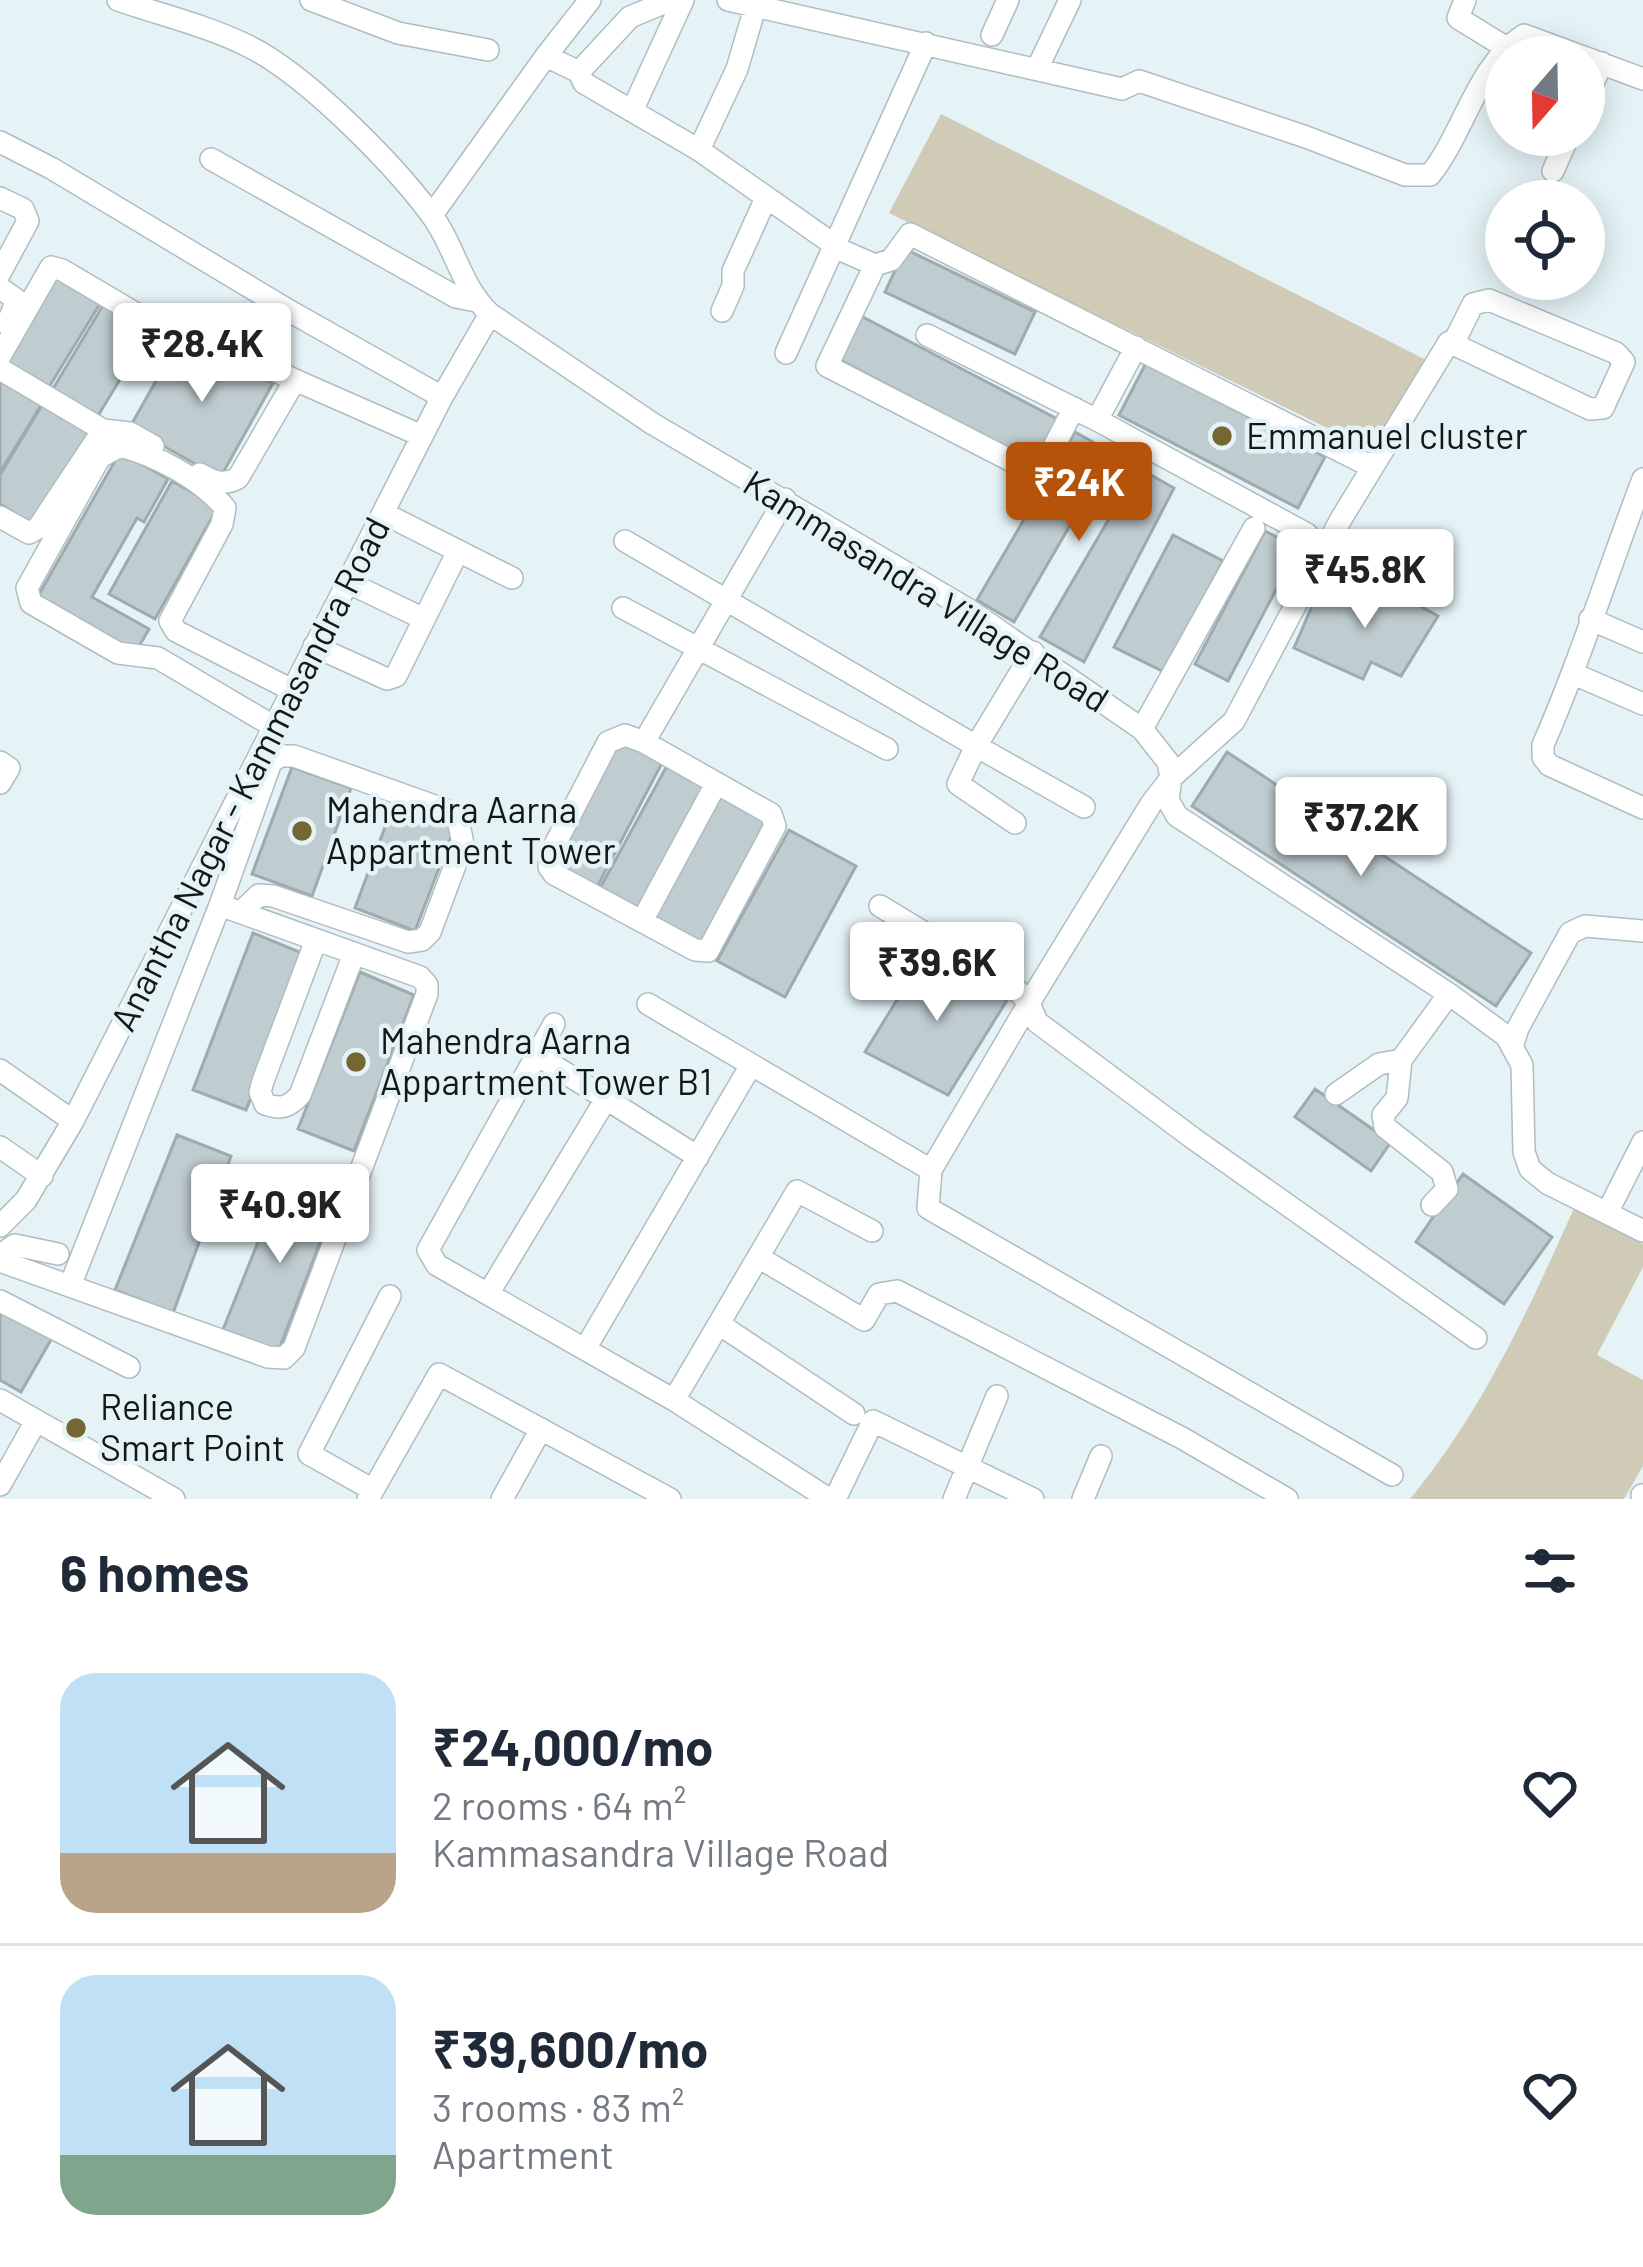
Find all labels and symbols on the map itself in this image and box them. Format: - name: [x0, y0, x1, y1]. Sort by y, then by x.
- north arrow: [1485, 36, 1605, 156]
- pin: ₹28.4K: [104, 303, 300, 405]
- place label: Emmanuel cluster: [1246, 413, 1528, 456]
- marker: Emmanuel cluster: [1209, 423, 1235, 449]
- pin: ₹24K: [1008, 442, 1150, 544]
- street label: Kammasandra Village Road: [736, 460, 1117, 720]
- street label: Anantha Nagar - Kammasandra Road: [100, 509, 397, 1037]
- pin: ₹45.8K: [1267, 529, 1463, 631]
- pin: ₹37.2K: [1263, 777, 1459, 879]
- place label: Mahendra Aarna Appartment Tower: [326, 787, 616, 871]
- marker: Mahendra Aarna Appartment Tower: [289, 818, 315, 844]
- pin: ₹39.6K: [839, 922, 1035, 1024]
- place label: Mahendra Aarna Appartment Tower B1: [380, 1018, 712, 1102]
- marker: Mahendra Aarna Appartment Tower B1: [343, 1049, 369, 1075]
- pin: ₹40.9K: [182, 1164, 378, 1266]
- place label: Reliance Smart Point: [100, 1384, 285, 1468]
- marker: Reliance Smart Point: [63, 1415, 89, 1441]

